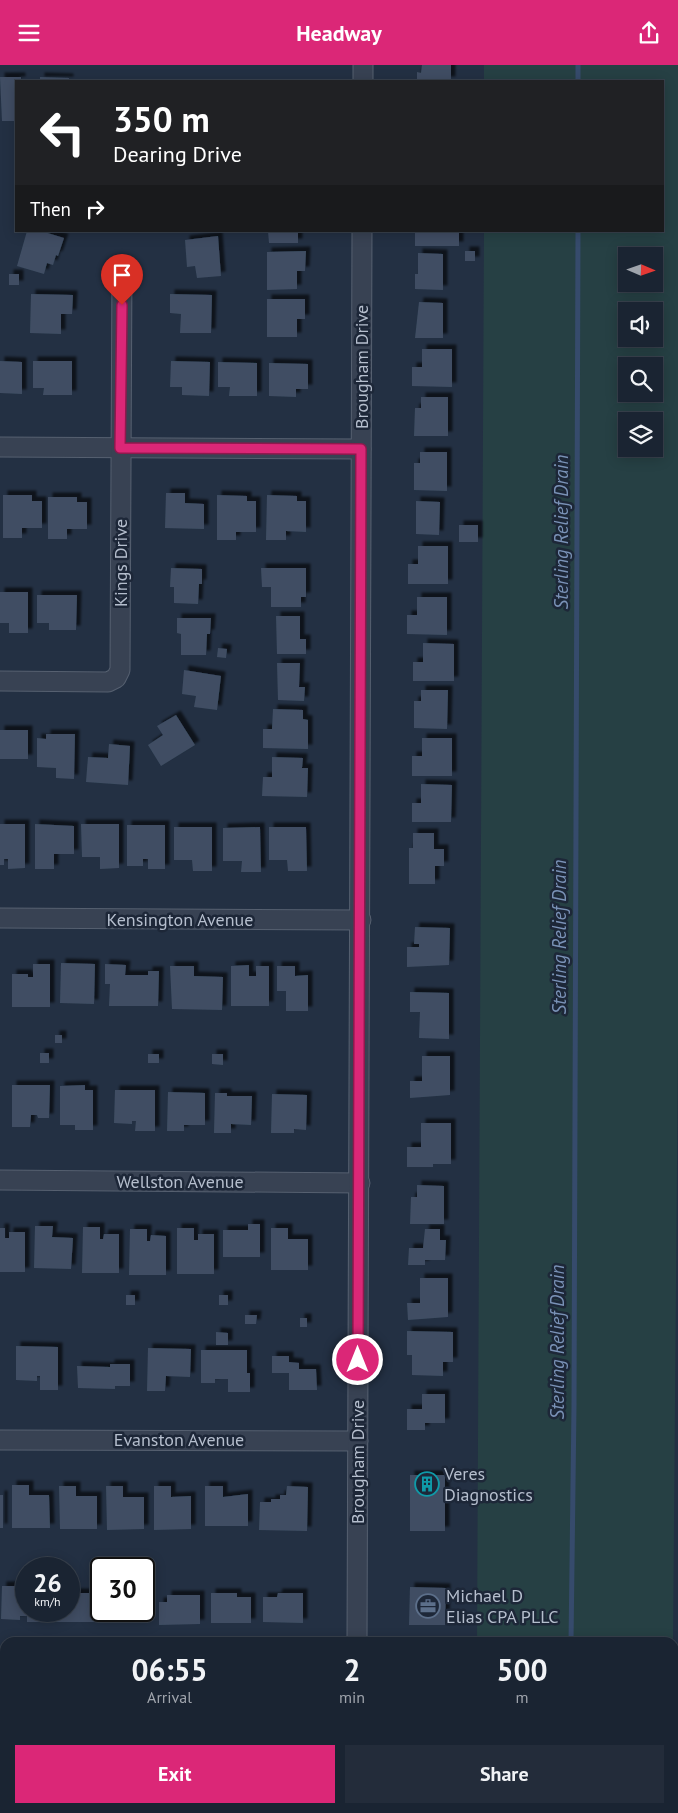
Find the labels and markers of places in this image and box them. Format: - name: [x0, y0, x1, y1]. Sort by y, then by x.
- pin: [101, 254, 143, 305]
- place label: Veres Diagnostics: [443, 1462, 533, 1506]
- building icon: Veres Diagnostics: [414, 1471, 440, 1497]
- place label: Michael D Elias CPA PLLC: [446, 1584, 559, 1628]
- office icon: Michael D Elias CPA PLLC: [415, 1593, 441, 1619]

